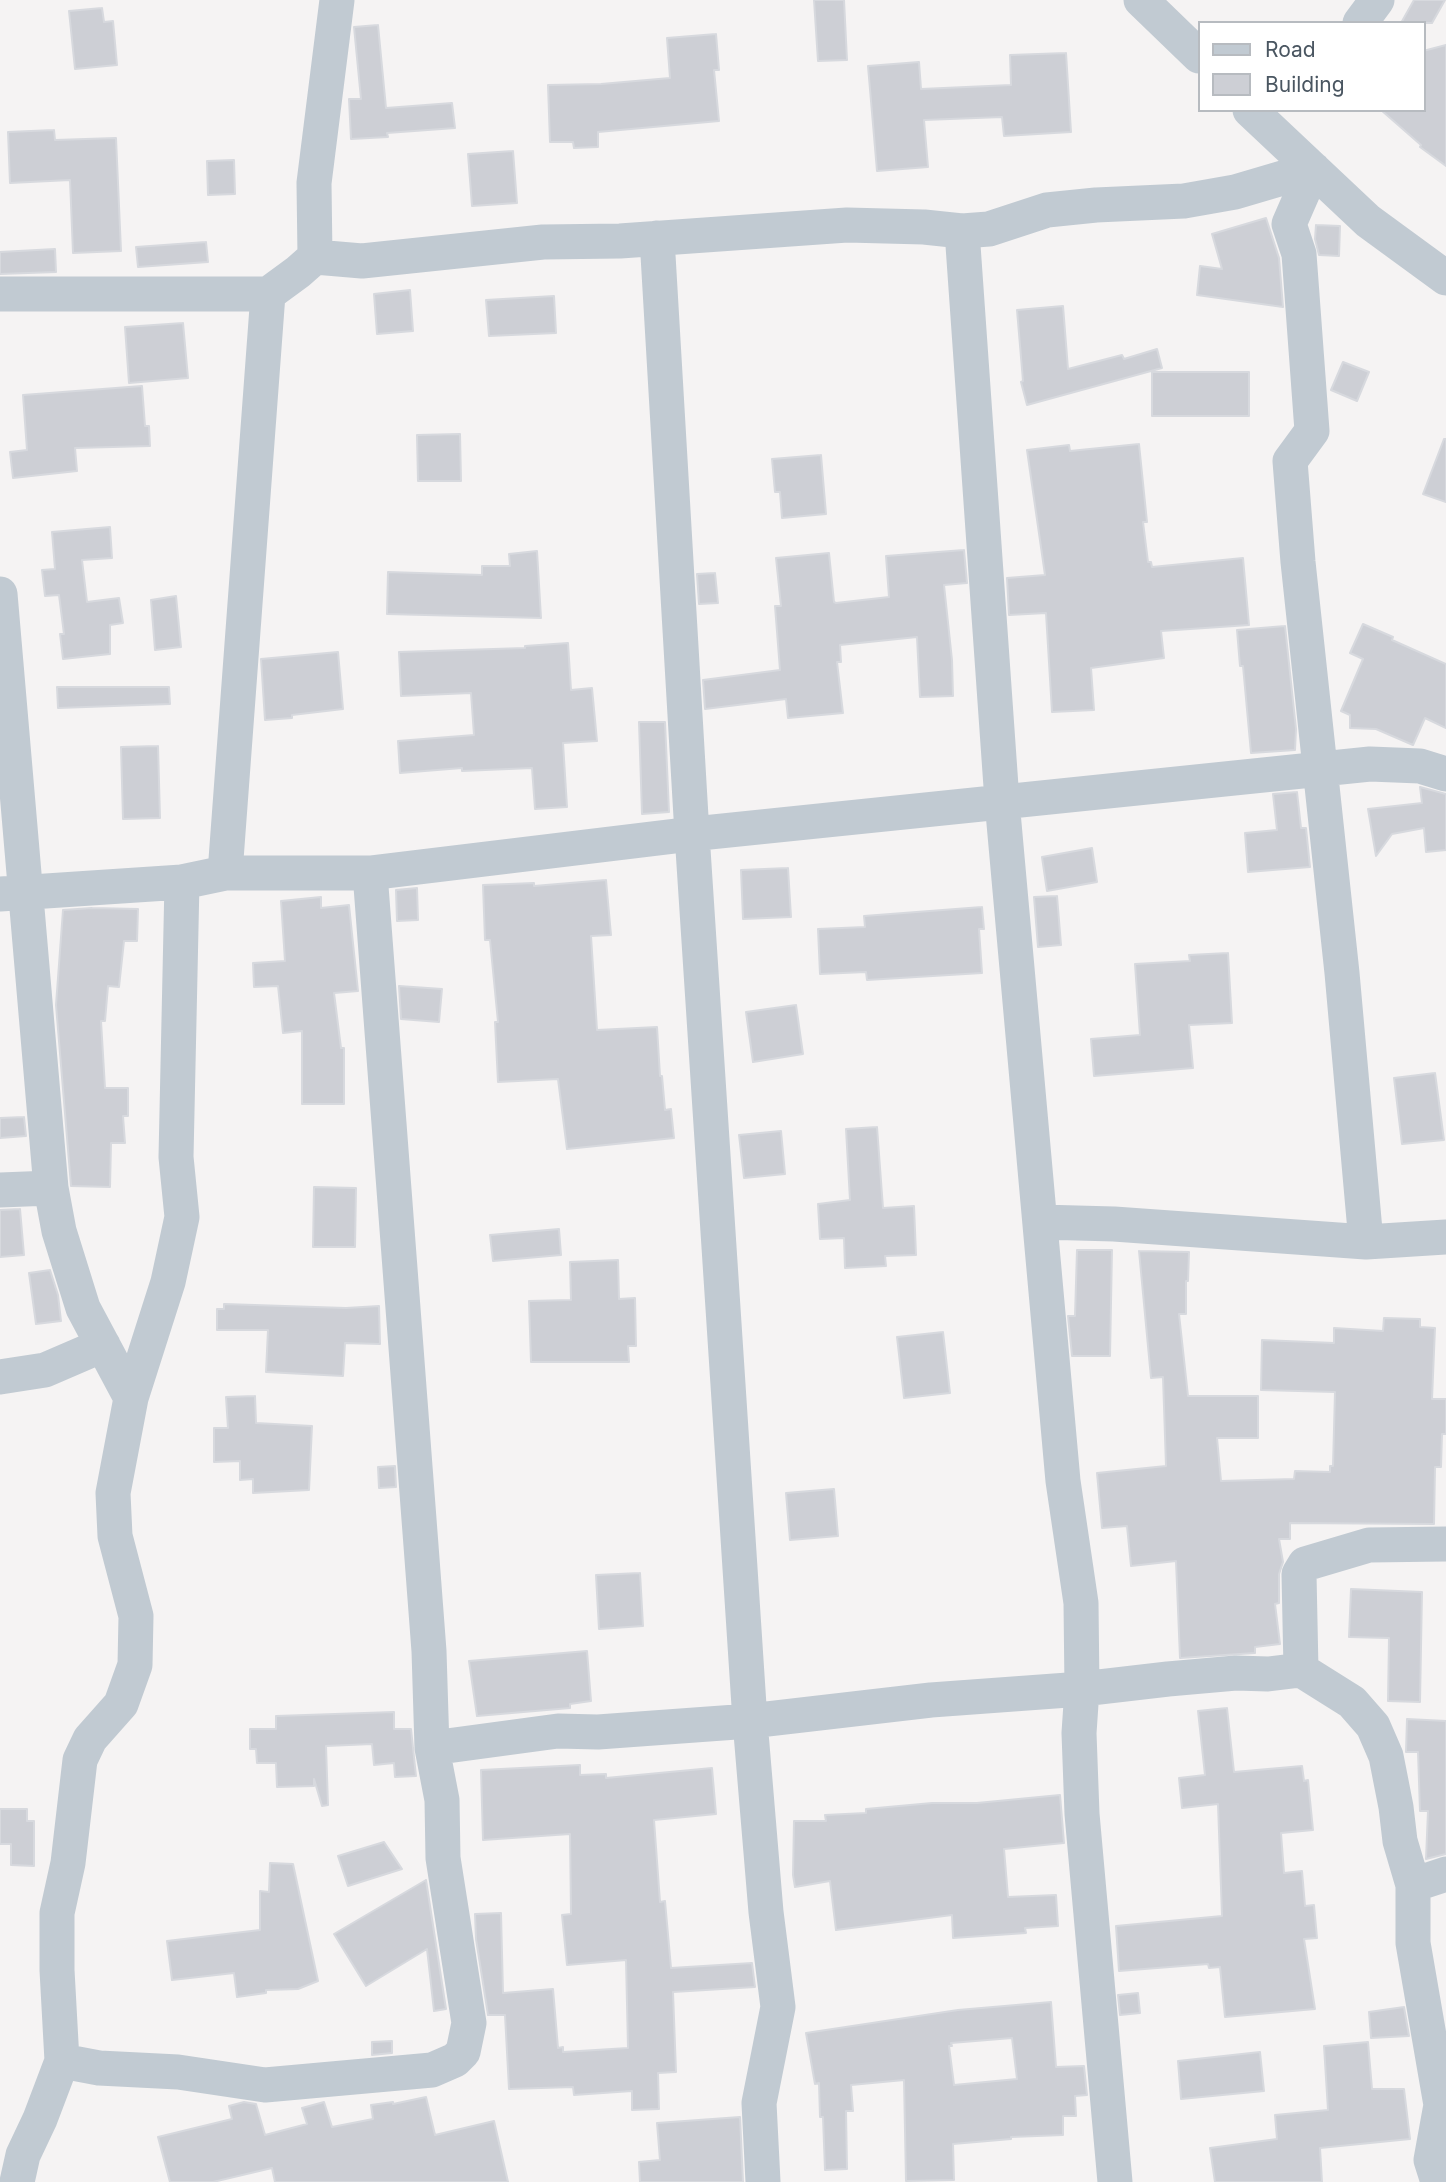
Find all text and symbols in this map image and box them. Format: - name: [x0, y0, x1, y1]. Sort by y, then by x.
- legend: [1198, 21, 1425, 112]
- text: Road: [1265, 37, 1316, 62]
- text: Building: [1265, 72, 1345, 97]

